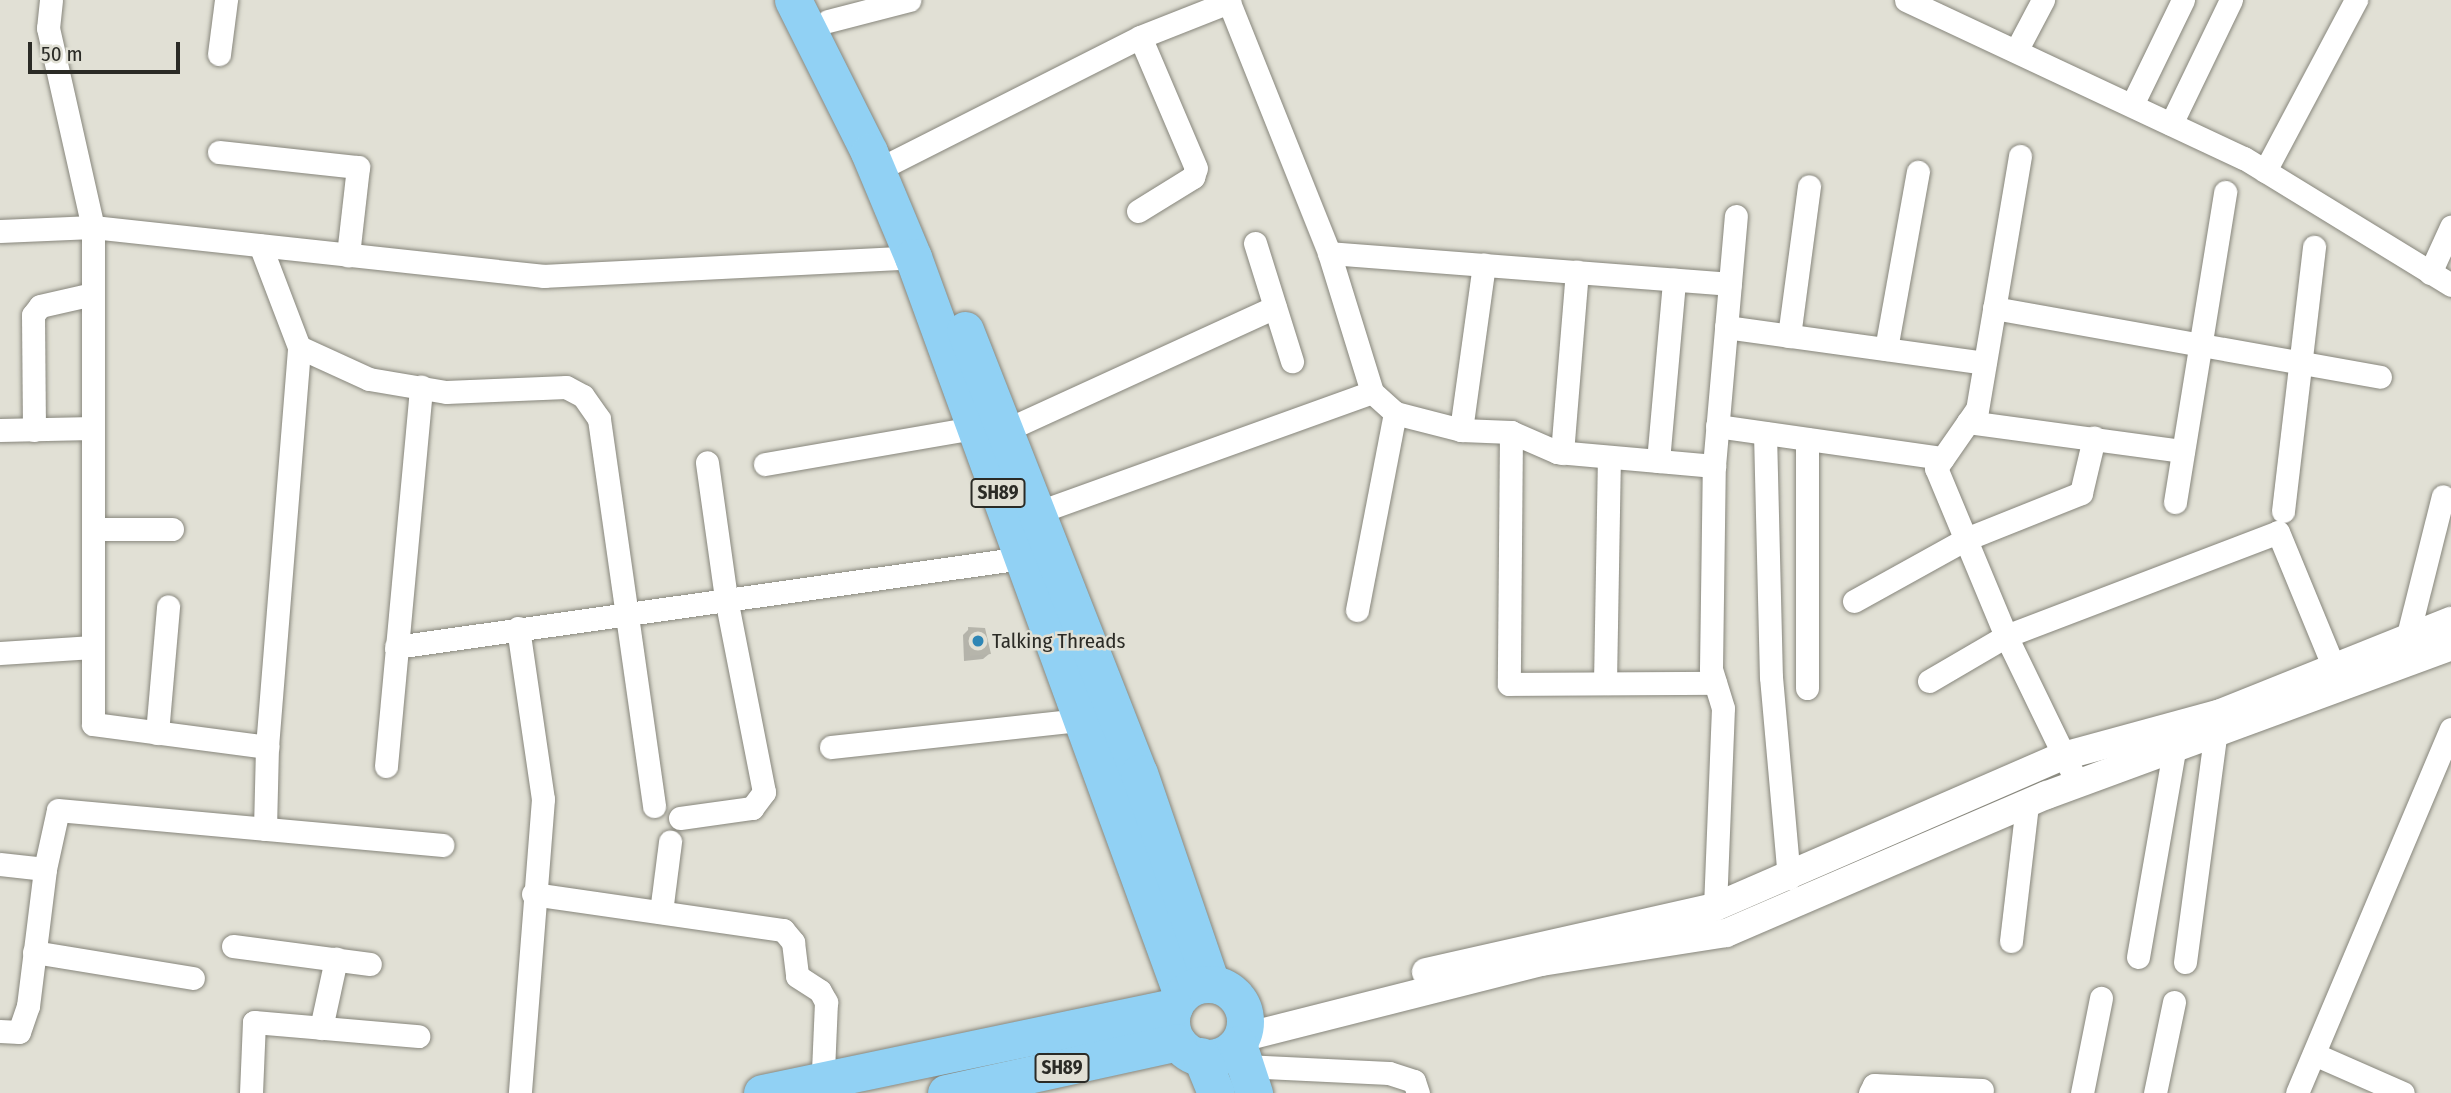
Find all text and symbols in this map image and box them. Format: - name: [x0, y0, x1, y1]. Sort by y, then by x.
- scale bar: [32, 28, 184, 72]
- text: 50 m: [41, 41, 83, 67]
- road number: SH89: [970, 478, 1026, 508]
- place label: Talking Threads: [992, 628, 1125, 654]
- marker: Talking Threads: [970, 633, 986, 649]
- road number: SH89: [1034, 1052, 1090, 1084]

